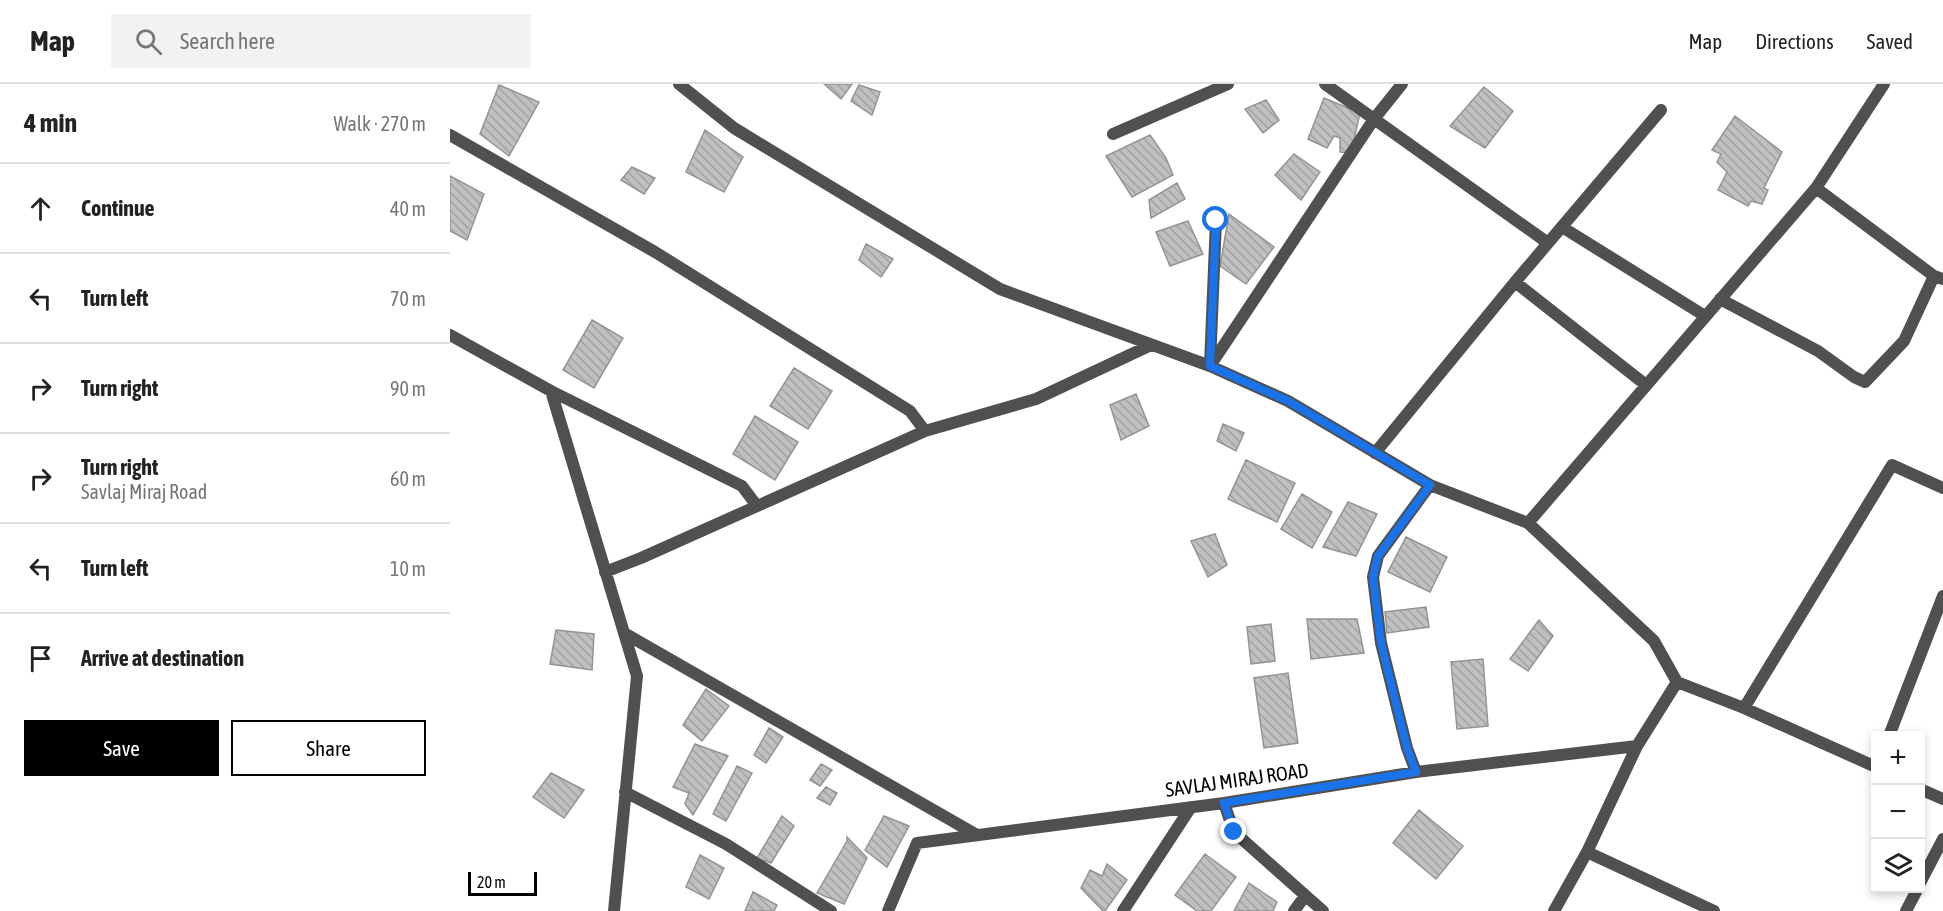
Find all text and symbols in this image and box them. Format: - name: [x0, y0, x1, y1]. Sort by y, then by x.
- search box: [111, 14, 531, 68]
- text: Map: [30, 25, 75, 57]
- icon: search: [132, 25, 165, 58]
- text: Search here: [180, 28, 275, 54]
- text: Map: [1688, 29, 1722, 53]
- text: Directions: [1755, 29, 1834, 53]
- text: Saved: [1867, 29, 1913, 53]
- text: 4 min: [24, 108, 77, 138]
- text: Walk · 270 m: [334, 112, 426, 135]
- icon: ahead: [24, 192, 57, 225]
- text: Continue: [81, 195, 155, 221]
- text: 40 m: [390, 197, 426, 220]
- route start: [1202, 206, 1228, 232]
- icon: left: [24, 282, 57, 315]
- text: Turn left: [81, 285, 148, 311]
- text: 70 m: [390, 287, 426, 310]
- icon: right: [24, 372, 57, 405]
- text: Turn right: [81, 375, 158, 401]
- text: 90 m: [390, 377, 426, 400]
- text: Turn right: [81, 454, 158, 480]
- icon: right: [24, 462, 57, 495]
- text: 60 m: [390, 467, 426, 490]
- text: Savlaj Miraj Road: [81, 480, 207, 503]
- icon: left: [24, 552, 57, 585]
- text: Turn left: [81, 555, 148, 581]
- text: 10 m: [390, 557, 426, 580]
- icon: arrive: [24, 642, 57, 675]
- text: Arrive at destination: [81, 645, 244, 671]
- button: Save: [24, 720, 219, 776]
- button: Share: [231, 720, 426, 776]
- map controls: [1871, 731, 1925, 893]
- button: +: [1871, 731, 1925, 785]
- street label: SAVLAJ MIRAJ ROAD: [1164, 758, 1310, 801]
- button: −: [1871, 785, 1925, 839]
- route end: [1220, 818, 1246, 844]
- button: layers: [1871, 839, 1925, 893]
- scale bar: [468, 869, 537, 896]
- text: 20 m: [477, 873, 506, 891]

